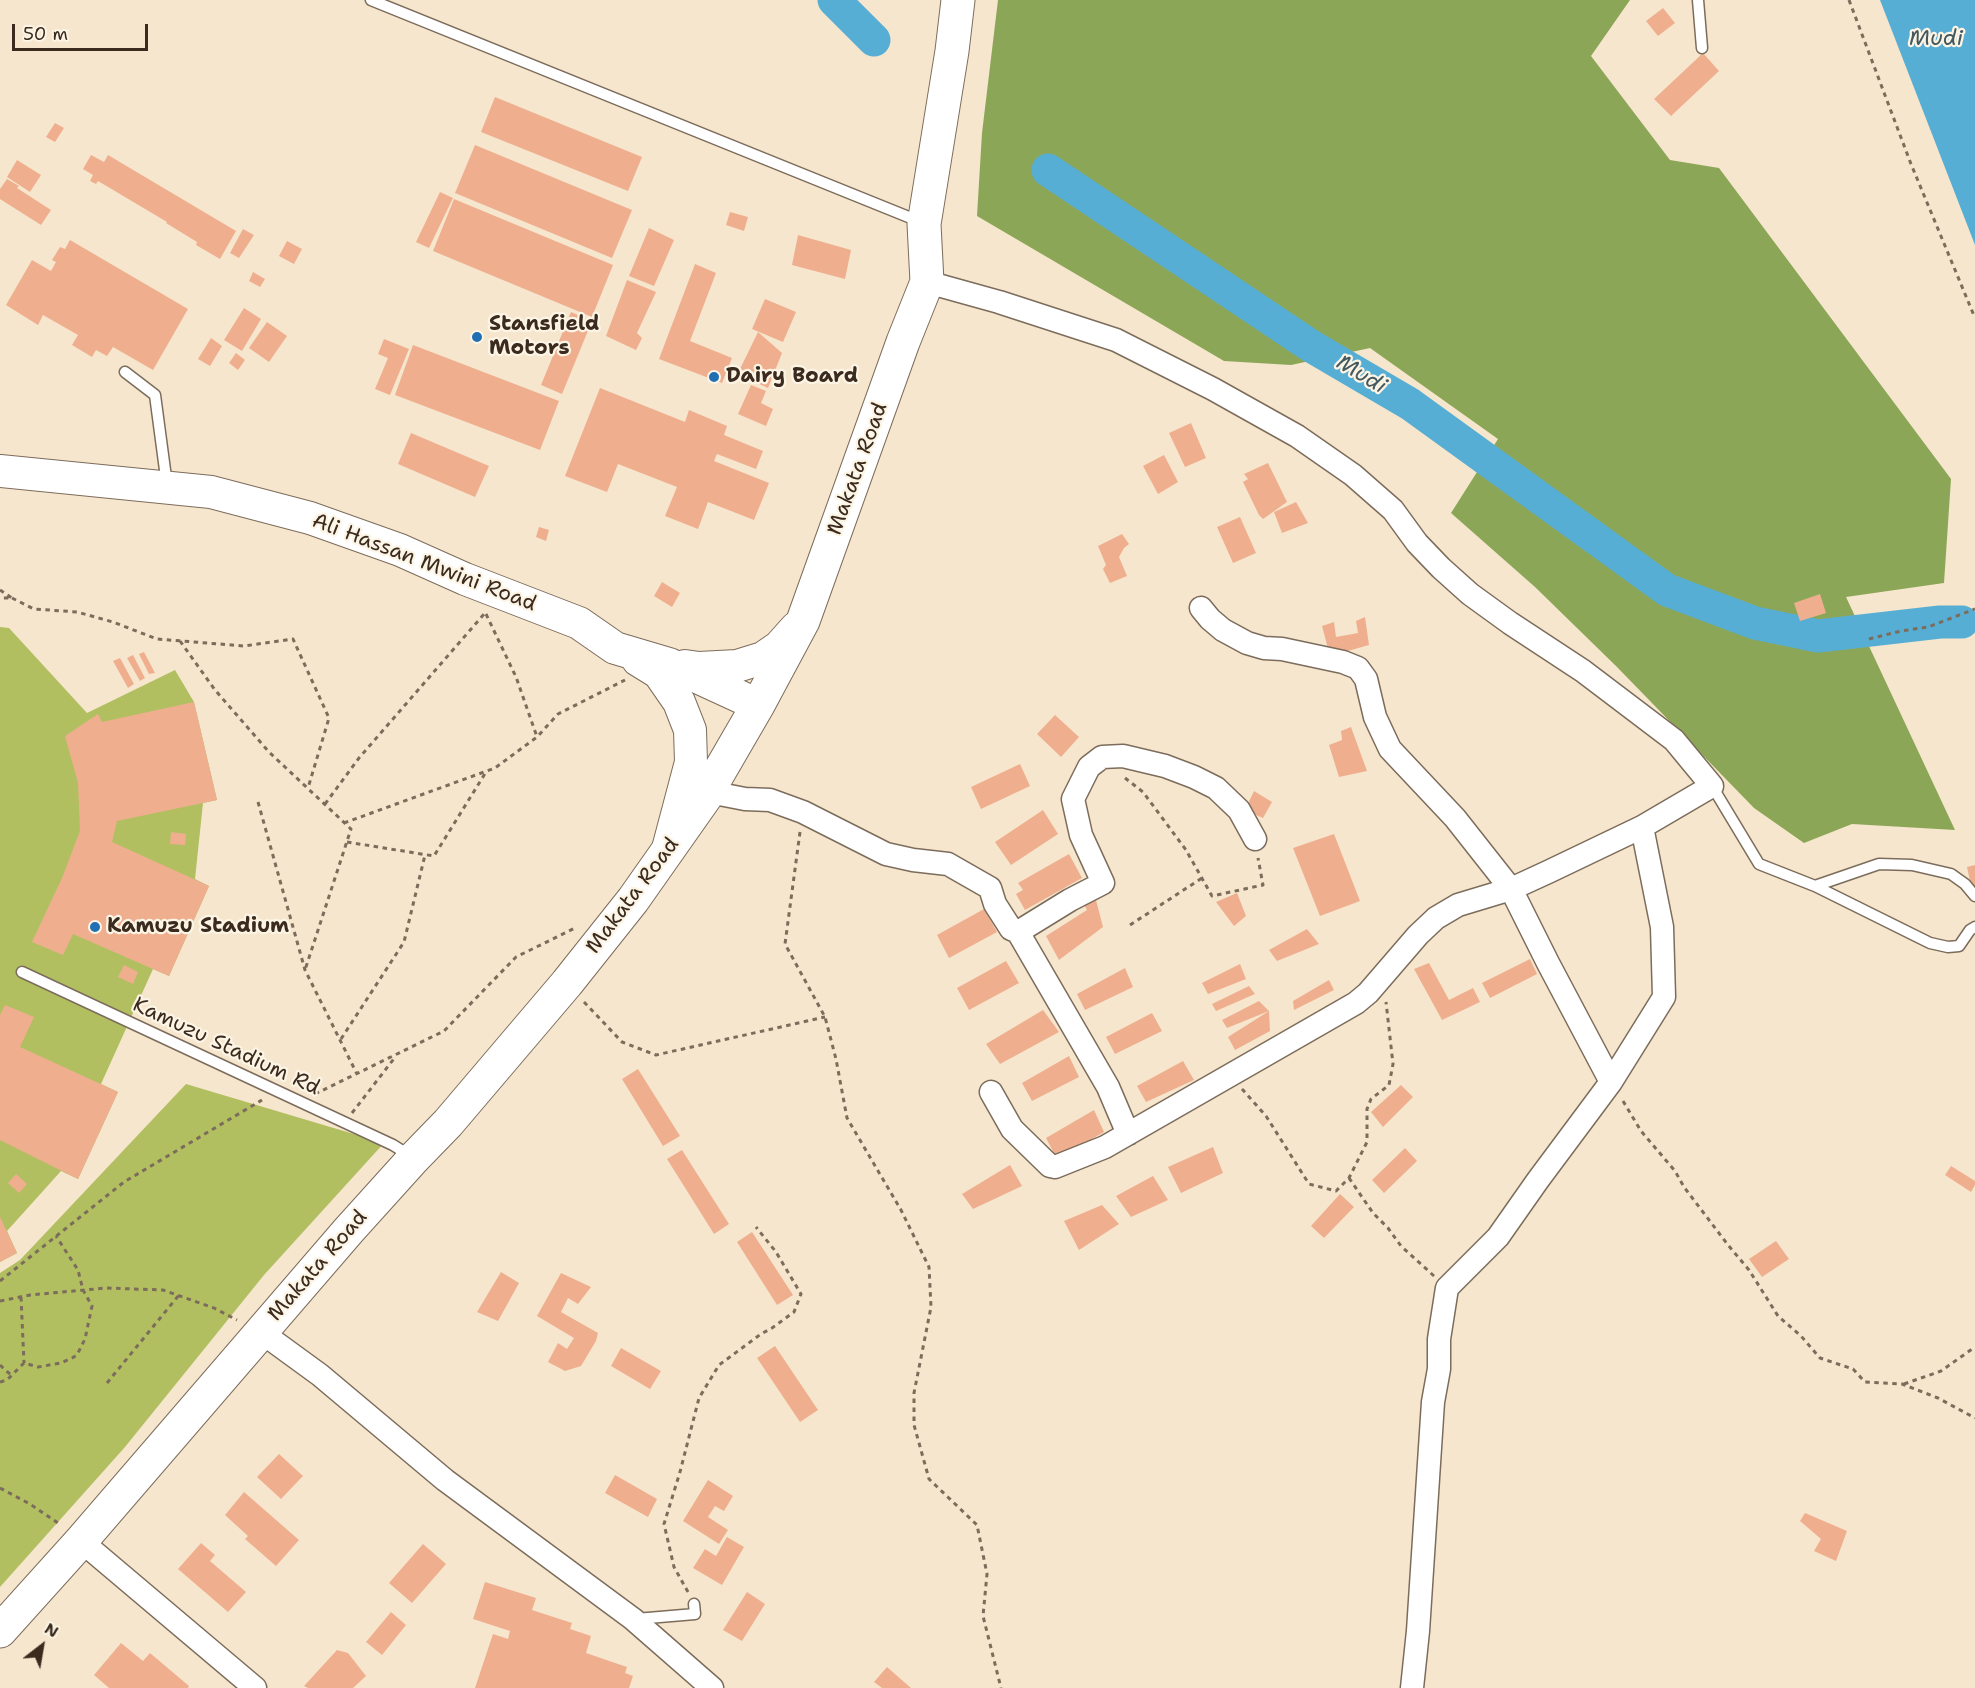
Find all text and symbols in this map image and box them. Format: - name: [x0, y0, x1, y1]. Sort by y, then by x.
- scale bar: [15, 12, 152, 50]
- text: 50 m: [23, 22, 68, 46]
- water label: Mudi: [1909, 26, 1963, 52]
- place label: Stansfield Motors: [489, 312, 599, 362]
- marker: Stansfield Motors: [470, 330, 484, 344]
- water label: Mudi: [1331, 350, 1391, 400]
- place label: Dairy Board: [726, 364, 858, 390]
- marker: Dairy Board: [707, 370, 721, 384]
- street label: Makata Road: [822, 399, 894, 539]
- street label: Ali Hassan Mwini Road: [308, 509, 540, 617]
- street label: Makata Road: [581, 833, 685, 959]
- place label: Kamuzu Stadium: [107, 914, 289, 940]
- marker: Kamuzu Stadium: [88, 920, 102, 934]
- street label: Kamuzu Stadium Rd: [128, 993, 324, 1101]
- street label: Makata Road: [263, 1205, 373, 1327]
- north arrow: [12, 1616, 72, 1676]
- text: N: [41, 1618, 62, 1642]

